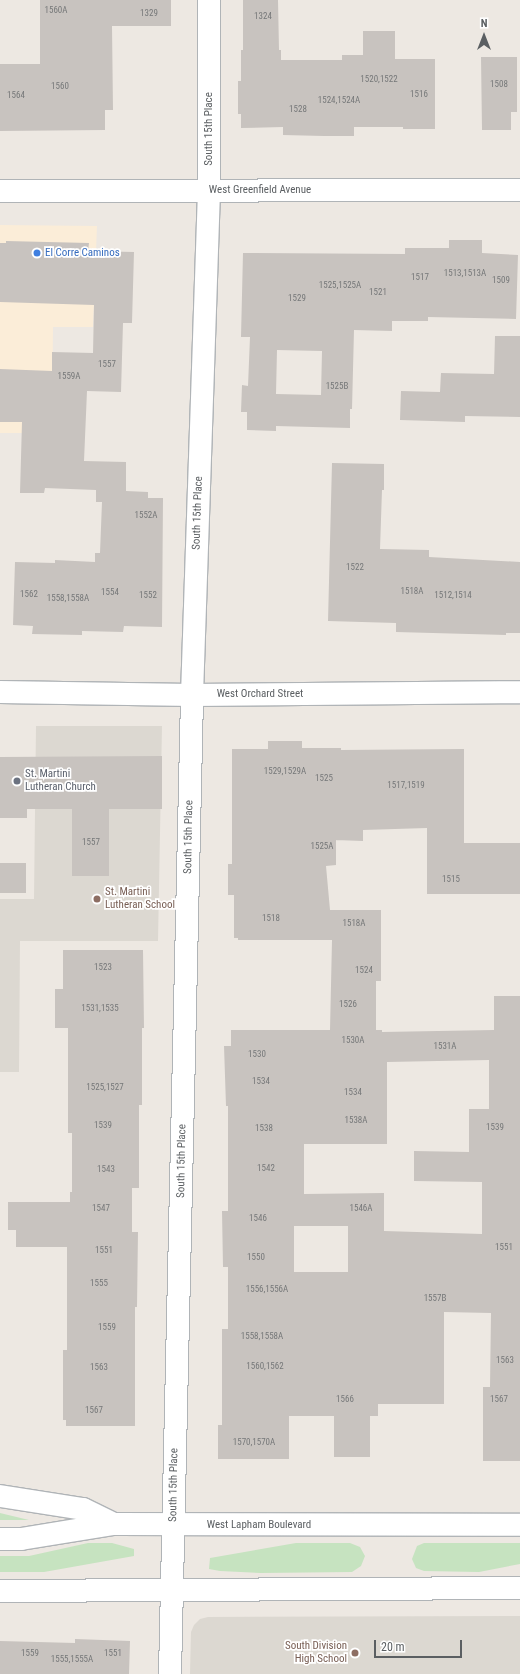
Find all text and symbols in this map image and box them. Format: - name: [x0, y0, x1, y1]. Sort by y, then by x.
- house number: 1560A: [45, 5, 67, 15]
- house number: 1329: [140, 8, 158, 18]
- house number: 1324: [254, 11, 272, 21]
- north arrow: [464, 16, 504, 56]
- text: N: [481, 17, 487, 30]
- house number: 1520,1522: [360, 74, 398, 84]
- house number: 1508: [490, 79, 508, 89]
- house number: 1560: [51, 81, 69, 91]
- house number: 1516: [410, 89, 428, 99]
- house number: 1564: [7, 90, 25, 100]
- street label: South 15th Place: [202, 92, 216, 166]
- house number: 1524,1524A: [318, 95, 360, 105]
- house number: 1528: [289, 104, 307, 114]
- street label: West Greenfield Avenue: [209, 183, 311, 197]
- place label: El Corre Caminos: [45, 246, 120, 260]
- marker: El Corre Caminos: [32, 248, 42, 258]
- house number: 1513,1513A: [444, 268, 486, 278]
- house number: 1517: [411, 272, 429, 282]
- house number: 1509: [492, 275, 510, 285]
- house number: 1525,1525A: [319, 280, 361, 290]
- house number: 1521: [369, 287, 387, 297]
- house number: 1529: [288, 293, 306, 303]
- house number: 1557: [98, 359, 116, 369]
- house number: 1559A: [58, 371, 80, 381]
- house number: 1525B: [326, 381, 348, 391]
- street label: South 15th Place: [190, 476, 206, 550]
- house number: 1552A: [135, 510, 157, 520]
- house number: 1522: [346, 562, 364, 572]
- house number: 1518A: [401, 586, 423, 596]
- house number: 1554: [101, 587, 119, 597]
- house number: 1562: [20, 589, 38, 599]
- house number: 1552: [139, 590, 157, 600]
- house number: 1512,1514: [434, 590, 472, 600]
- house number: 1558,1558A: [47, 593, 89, 603]
- street label: West Orchard Street: [217, 687, 303, 701]
- house number: 1529,1529A: [264, 766, 306, 776]
- place label: St. Martini Lutheran Church: [25, 768, 96, 794]
- house number: 1525: [315, 773, 333, 783]
- marker: St. Martini Lutheran Church: [12, 776, 22, 786]
- house number: 1517,1519: [387, 780, 425, 790]
- street label: South 15th Place: [182, 800, 196, 874]
- house number: 1557: [82, 837, 100, 847]
- house number: 1525A: [311, 841, 333, 851]
- house number: 1515: [442, 874, 460, 884]
- place label: St. Martini Lutheran School: [105, 886, 175, 912]
- marker: St. Martini Lutheran School: [92, 894, 102, 904]
- house number: 1518: [262, 913, 280, 923]
- house number: 1518A: [343, 918, 365, 928]
- house number: 1523: [94, 962, 112, 972]
- house number: 1524: [355, 965, 373, 975]
- house number: 1526: [339, 999, 357, 1009]
- house number: 1531,1535: [81, 1003, 119, 1013]
- house number: 1530A: [342, 1035, 364, 1045]
- house number: 1531A: [434, 1041, 456, 1051]
- house number: 1530: [248, 1049, 266, 1059]
- house number: 1534: [252, 1076, 270, 1086]
- house number: 1525,1527: [86, 1082, 124, 1092]
- house number: 1534: [344, 1087, 362, 1097]
- house number: 1538A: [345, 1115, 367, 1125]
- house number: 1539: [94, 1120, 112, 1130]
- house number: 1539: [486, 1122, 504, 1132]
- house number: 1538: [255, 1123, 273, 1133]
- street label: South 15th Place: [175, 1124, 189, 1198]
- house number: 1542: [257, 1163, 275, 1173]
- house number: 1543: [97, 1164, 115, 1174]
- house number: 1547: [92, 1203, 110, 1213]
- house number: 1546A: [350, 1203, 372, 1213]
- house number: 1546: [249, 1213, 267, 1223]
- house number: 1551: [495, 1242, 513, 1252]
- house number: 1551: [95, 1245, 113, 1255]
- house number: 1550: [247, 1252, 265, 1262]
- house number: 1555: [90, 1278, 108, 1288]
- house number: 1556,1556A: [246, 1284, 288, 1294]
- house number: 1557B: [424, 1293, 446, 1303]
- house number: 1559: [98, 1322, 116, 1332]
- house number: 1558,1558A: [241, 1331, 283, 1341]
- house number: 1563: [496, 1355, 514, 1365]
- house number: 1560,1562: [246, 1361, 284, 1371]
- house number: 1563: [90, 1362, 108, 1372]
- house number: 1566: [336, 1394, 354, 1404]
- house number: 1567: [490, 1394, 508, 1404]
- house number: 1567: [85, 1405, 103, 1415]
- house number: 1570,1570A: [233, 1437, 275, 1447]
- street label: South 15th Place: [167, 1448, 181, 1522]
- street label: West Lapham Boulevard: [207, 1518, 311, 1532]
- scale bar: [376, 1632, 464, 1658]
- place label: South Division High School: [285, 1640, 347, 1666]
- text: 20 m: [381, 1640, 405, 1654]
- house number: 1559: [21, 1648, 39, 1658]
- house number: 1551: [104, 1648, 122, 1658]
- marker: South Division High School: [350, 1648, 360, 1658]
- house number: 1555,1555A: [51, 1654, 93, 1664]

